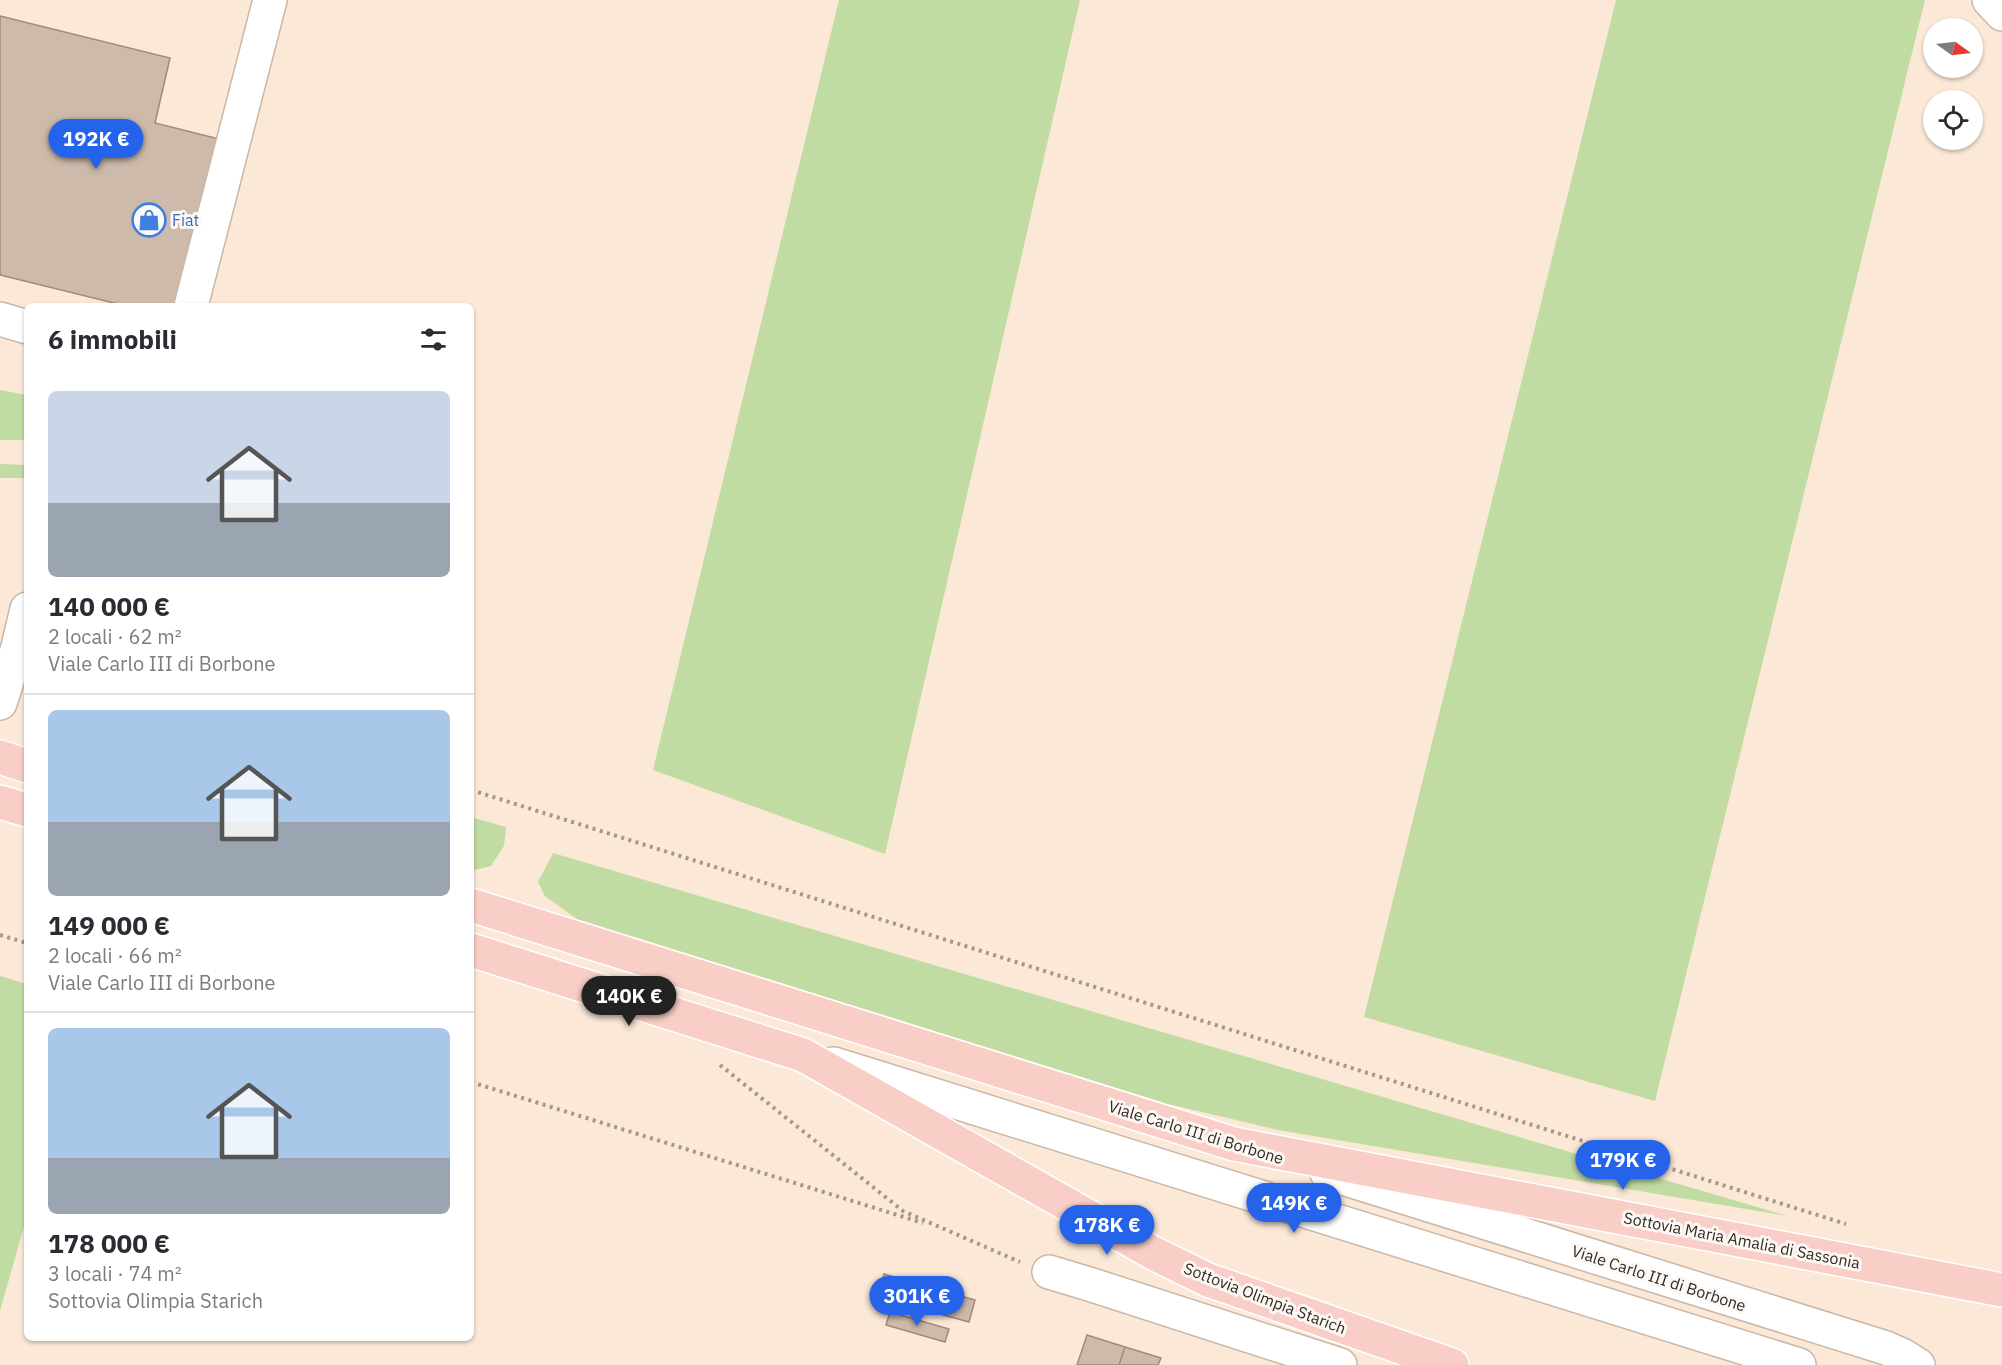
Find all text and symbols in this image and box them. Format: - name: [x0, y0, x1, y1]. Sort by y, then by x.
- north arrow: [1923, 18, 1983, 78]
- map controls: [1923, 18, 1983, 150]
- button: locate: [1923, 90, 1983, 150]
- pin: 192K €: [47, 119, 145, 170]
- text: 192K €: [62, 125, 130, 152]
- shop icon: Fiat: [131, 202, 167, 238]
- place label: Fiat: [172, 210, 199, 230]
- text: 6 immobili: [48, 322, 177, 356]
- icon: filters: [417, 323, 450, 356]
- icon: home: [195, 430, 303, 538]
- text: 140 000 €: [48, 589, 170, 623]
- text: 2 locali · 62 m²: [48, 623, 182, 650]
- text: Viale Carlo III di Borbone: [48, 650, 276, 677]
- icon: home: [195, 749, 303, 857]
- text: 149 000 €: [48, 908, 170, 942]
- text: 2 locali · 66 m²: [48, 942, 182, 969]
- text: Viale Carlo III di Borbone: [48, 969, 276, 996]
- pin: 140K €: [580, 976, 678, 1027]
- text: 140K €: [595, 982, 663, 1009]
- icon: home: [195, 1067, 303, 1175]
- street label: Viale Carlo III di Borbone: [1106, 1096, 1286, 1168]
- pin: 179K €: [1574, 1140, 1672, 1191]
- text: 179K €: [1589, 1146, 1657, 1173]
- pin: 149K €: [1245, 1183, 1343, 1234]
- text: 149K €: [1260, 1189, 1328, 1216]
- pin: 178K €: [1058, 1205, 1156, 1256]
- street label: Sottovia Maria Amalia di Sassonia: [1622, 1207, 1862, 1273]
- text: 178K €: [1073, 1211, 1141, 1238]
- text: 178 000 €: [48, 1226, 170, 1260]
- street label: Viale Carlo III di Borbone: [1569, 1240, 1749, 1316]
- street label: Sottovia Olimpia Starich: [1181, 1258, 1349, 1338]
- text: 3 locali · 74 m²: [48, 1260, 182, 1287]
- pin: 301K €: [868, 1276, 966, 1327]
- text: 301K €: [883, 1282, 951, 1309]
- text: Sottovia Olimpia Starich: [48, 1287, 263, 1314]

